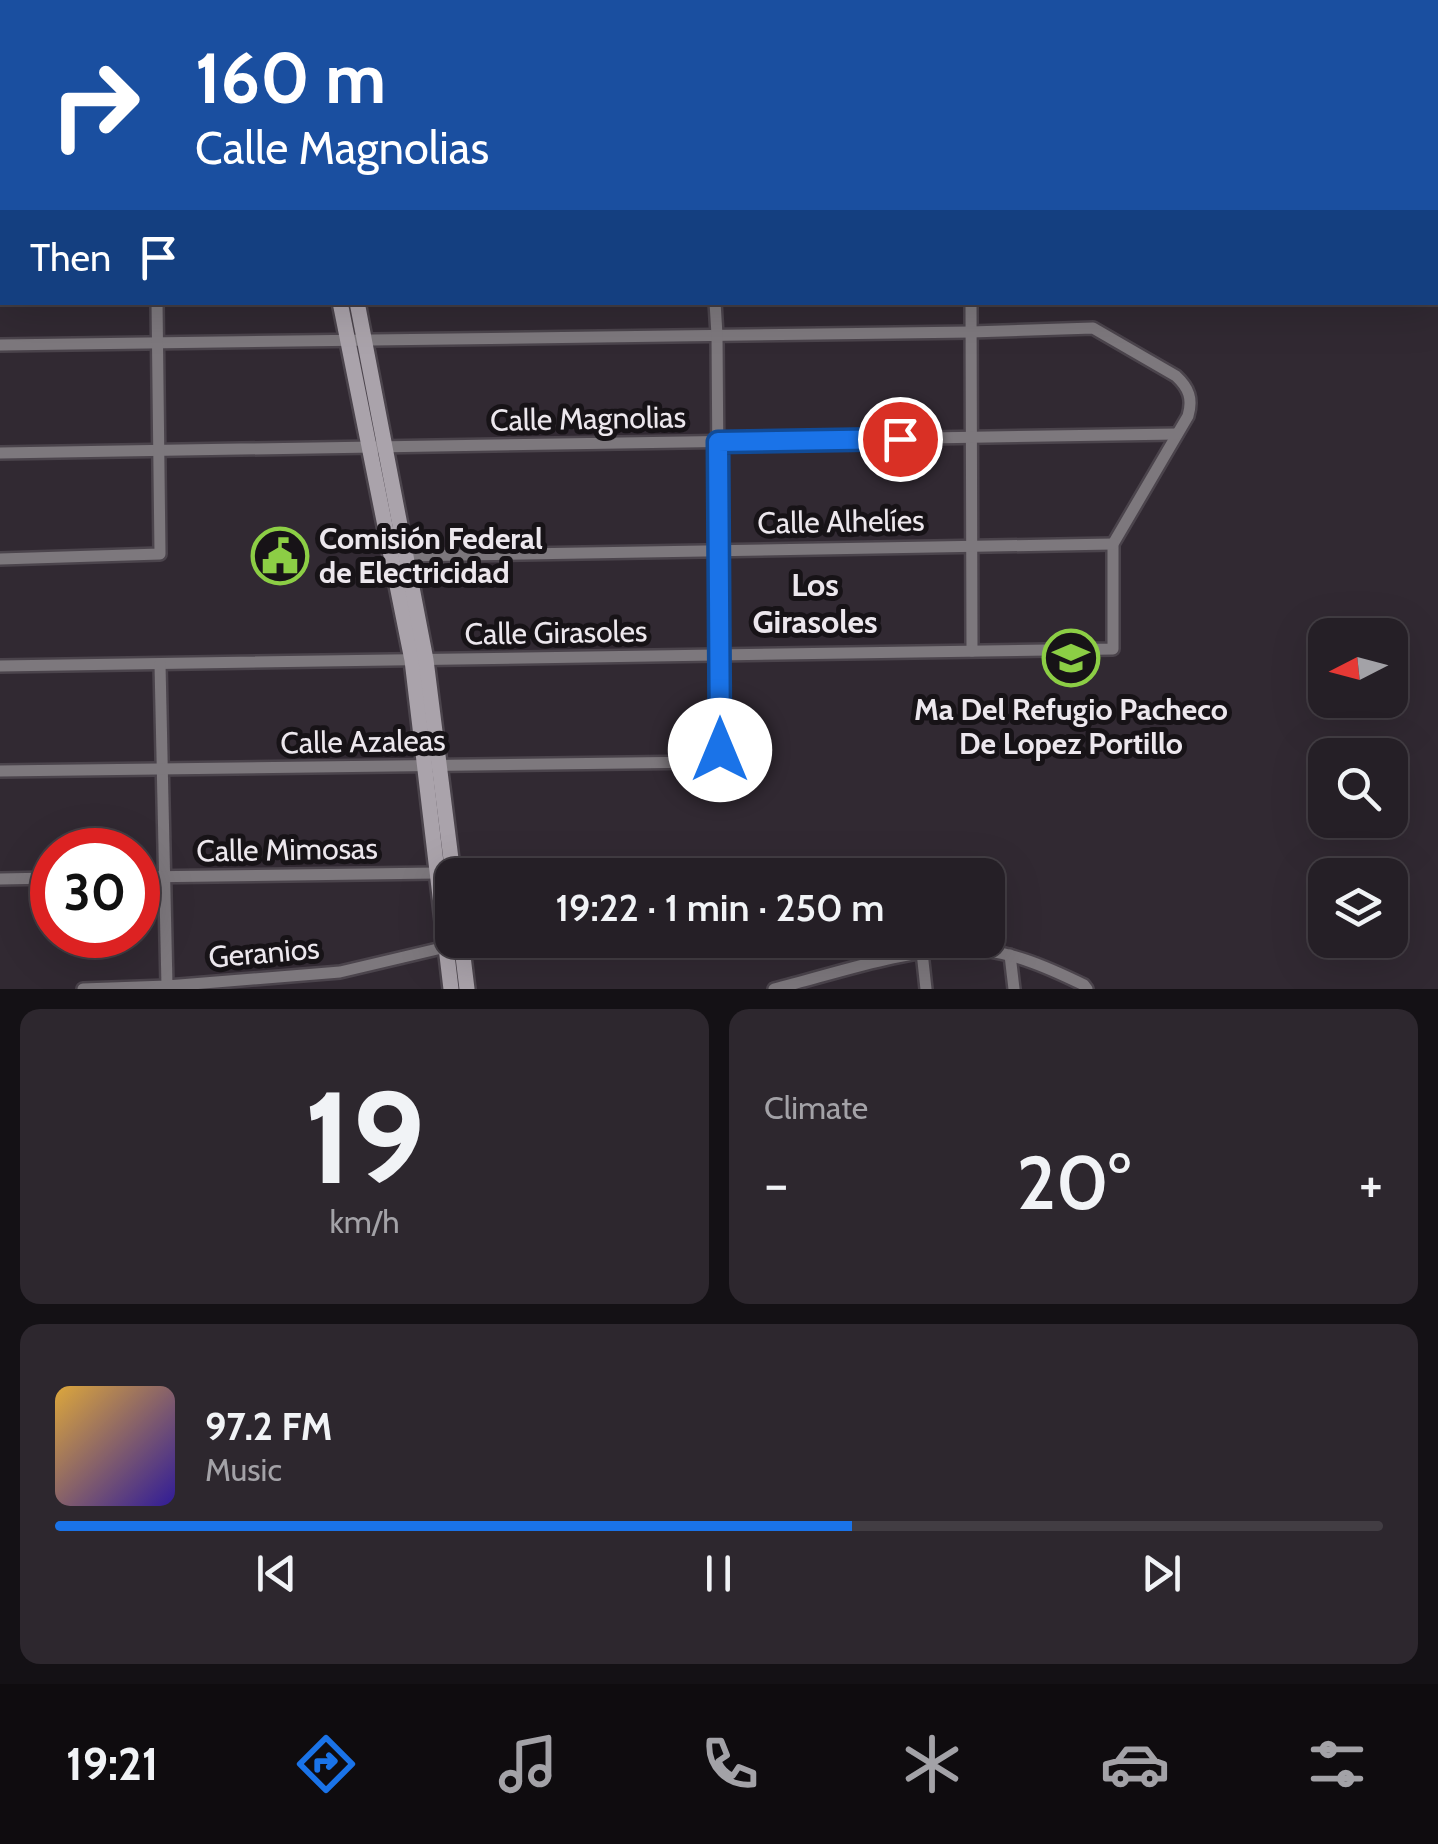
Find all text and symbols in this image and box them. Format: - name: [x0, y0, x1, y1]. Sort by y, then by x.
- text: 160 m: [195, 35, 386, 121]
- icon: right: [30, 40, 160, 170]
- text: Calle Magnolias: [195, 121, 489, 175]
- icon: arrive: [131, 230, 186, 285]
- text: Then: [30, 234, 111, 281]
- pin: [858, 397, 943, 482]
- street label: Calle Magnolias: [490, 398, 686, 439]
- icon: arrive: [873, 412, 928, 467]
- street label: Calle Alhelíes: [757, 502, 925, 541]
- place label: Comisión Federal de Electricidad: [319, 520, 543, 591]
- public building icon: Comisión Federal de Electricidad: [250, 526, 310, 586]
- district label: Los Girasoles: [752, 565, 878, 641]
- street label: Calle Girasoles: [464, 612, 648, 653]
- north arrow: [1308, 618, 1408, 718]
- map controls: [1308, 618, 1408, 958]
- school or university icon: Ma Del Refugio Pacheco De Lopez Portillo: [1041, 628, 1101, 688]
- place label: Ma Del Refugio Pacheco De Lopez Portillo: [914, 691, 1228, 762]
- position arrow: [668, 698, 772, 802]
- street label: Calle Azaleas: [280, 722, 446, 761]
- button: search: [1308, 738, 1408, 838]
- speed limit sign: 30: [30, 828, 160, 958]
- street label: Calle Mimosas: [196, 829, 378, 870]
- button: layers: [1308, 858, 1408, 958]
- text: 19:22 · 1 min · 250 m: [556, 884, 884, 931]
- street label: Geranios: [207, 929, 321, 976]
- text: 19: [304, 1058, 425, 1216]
- text: Climate: [764, 1088, 868, 1127]
- text: 20°: [1017, 1137, 1130, 1228]
- text: −: [764, 1150, 788, 1217]
- text: +: [1359, 1150, 1383, 1217]
- text: km/h: [329, 1202, 400, 1241]
- text: 97.2 FM: [205, 1403, 333, 1450]
- text: Music: [205, 1450, 282, 1489]
- icon: previous: [249, 1546, 304, 1601]
- icon: pause: [691, 1546, 746, 1601]
- icon: next: [1134, 1546, 1189, 1601]
- icon: directions: [291, 1729, 361, 1799]
- icon: music: [493, 1729, 563, 1799]
- icon: phone: [695, 1729, 765, 1799]
- icon: climate: [897, 1729, 967, 1799]
- icon: car: [1100, 1729, 1170, 1799]
- icon: filters: [1302, 1729, 1372, 1799]
- text: 19:21: [66, 1737, 158, 1791]

